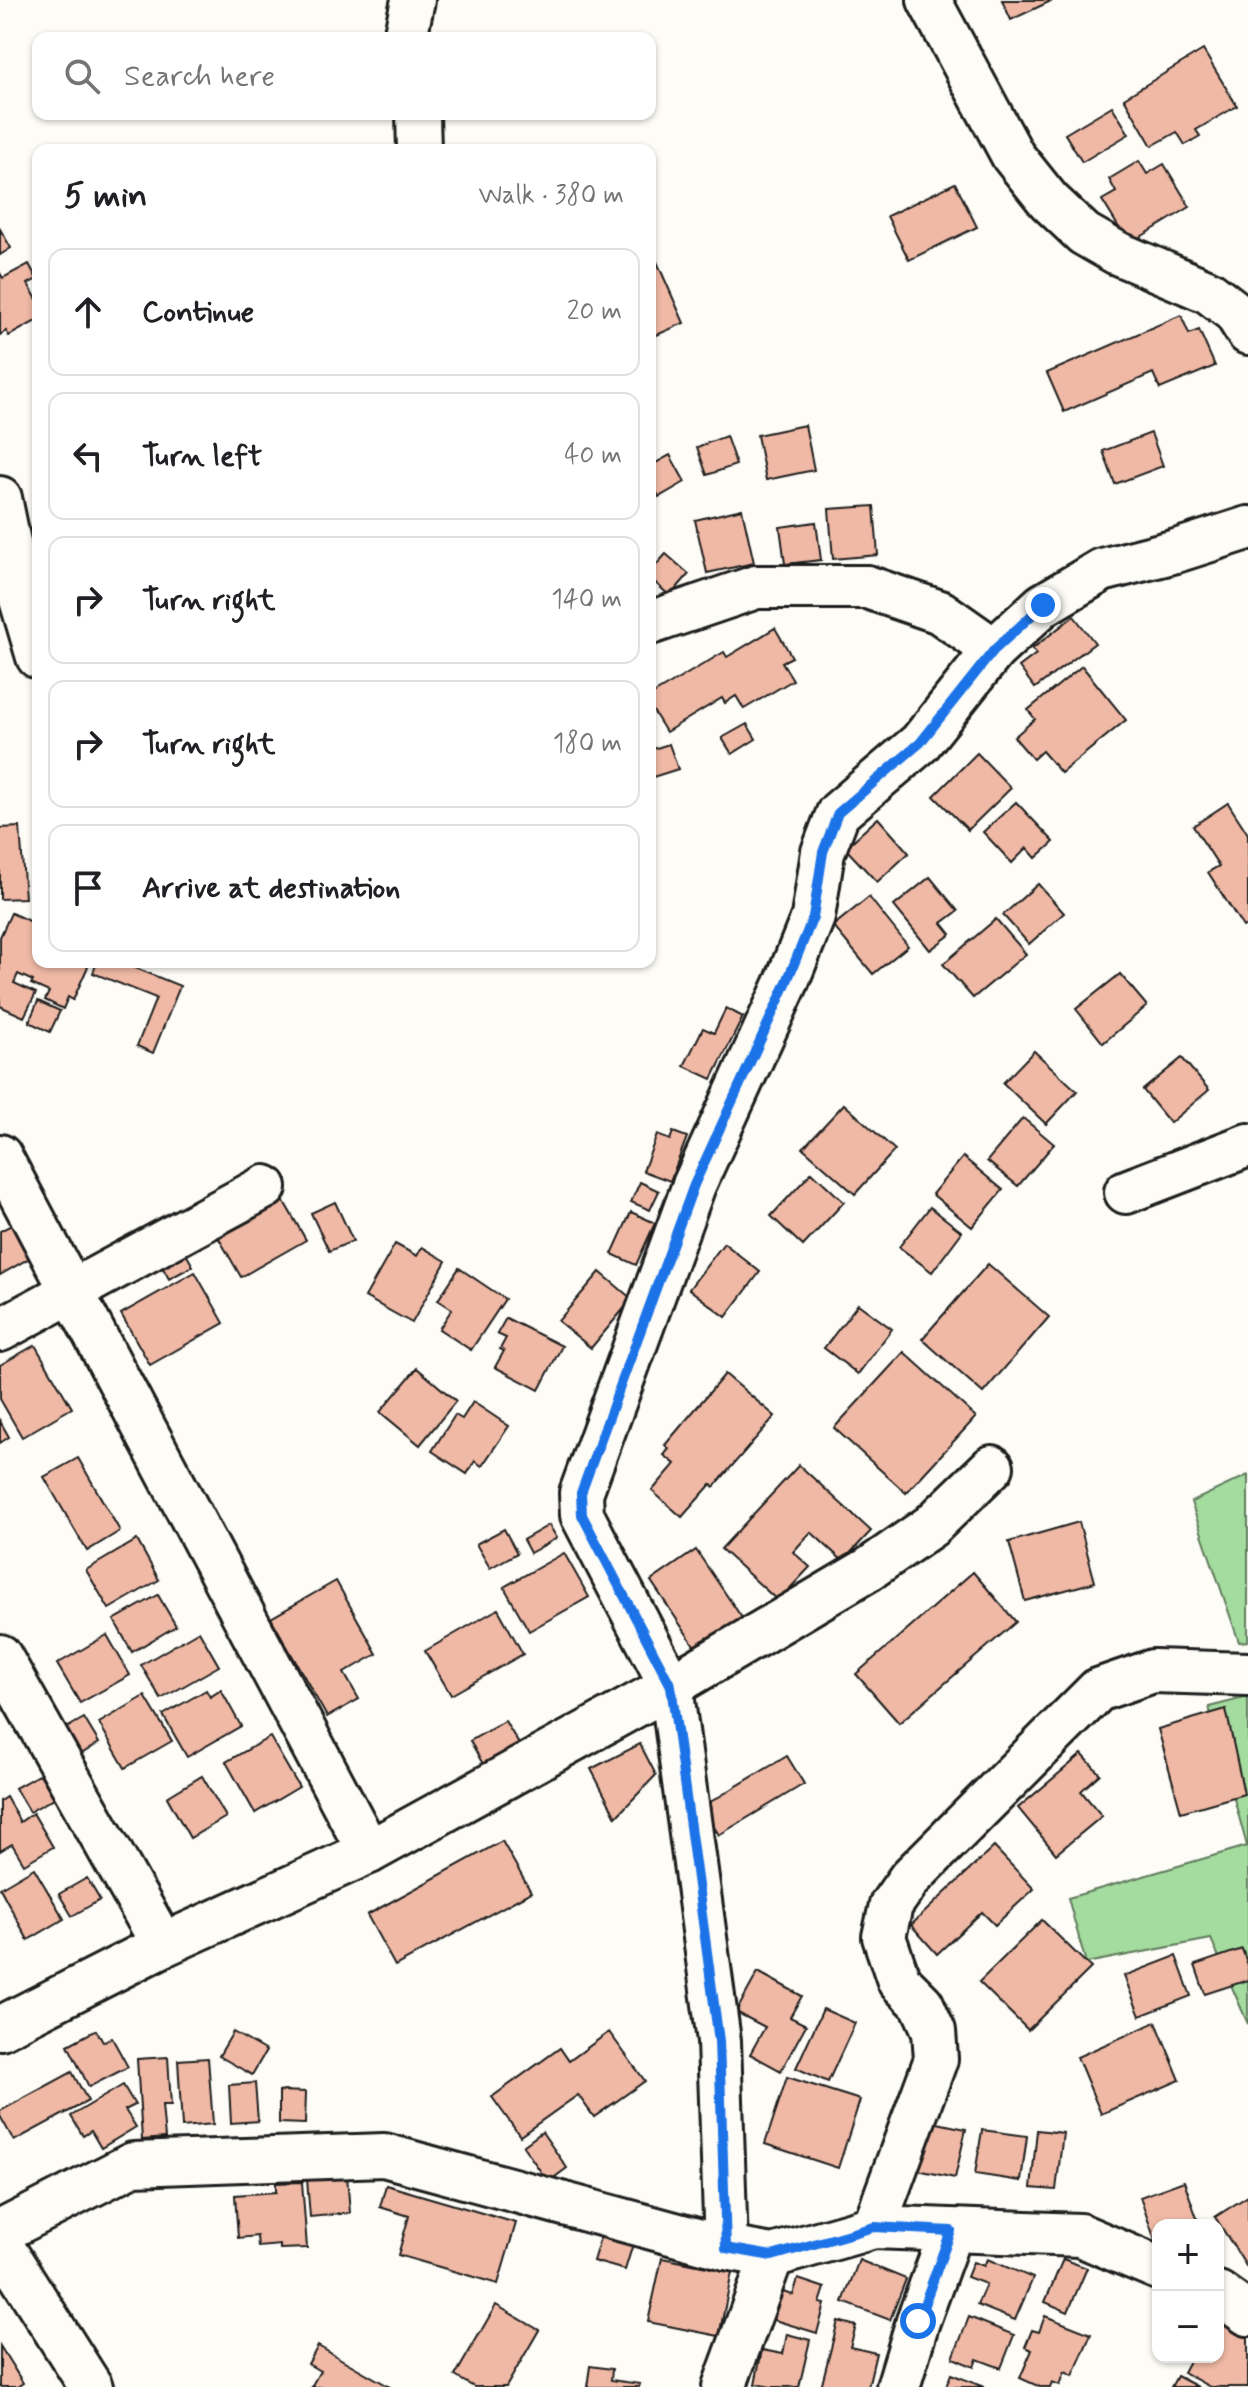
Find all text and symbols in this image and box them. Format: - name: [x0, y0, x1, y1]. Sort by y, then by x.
- search box: [32, 32, 656, 120]
- icon: search: [60, 54, 104, 98]
- text: Search here: [124, 57, 275, 96]
- text: 5 min: [64, 174, 147, 219]
- text: Walk · 380 m: [478, 179, 624, 213]
- icon: ahead: [66, 290, 110, 334]
- text: Continue: [142, 293, 254, 332]
- text: 20 m: [567, 295, 622, 329]
- icon: left: [66, 434, 110, 478]
- text: Turn left: [142, 437, 262, 476]
- text: 40 m: [564, 439, 622, 473]
- icon: right: [66, 578, 110, 622]
- text: Turn right: [142, 581, 275, 620]
- text: 140 m: [551, 583, 622, 617]
- route end: [1025, 587, 1061, 623]
- icon: right: [66, 722, 110, 766]
- text: Turn right: [142, 725, 275, 764]
- text: 180 m: [553, 727, 622, 761]
- icon: arrive: [66, 866, 110, 910]
- text: Arrive at destination: [142, 869, 400, 908]
- map controls: [1152, 2219, 1224, 2363]
- button: +: [1152, 2219, 1224, 2291]
- button: −: [1152, 2291, 1224, 2363]
- route start: [900, 2303, 936, 2339]

